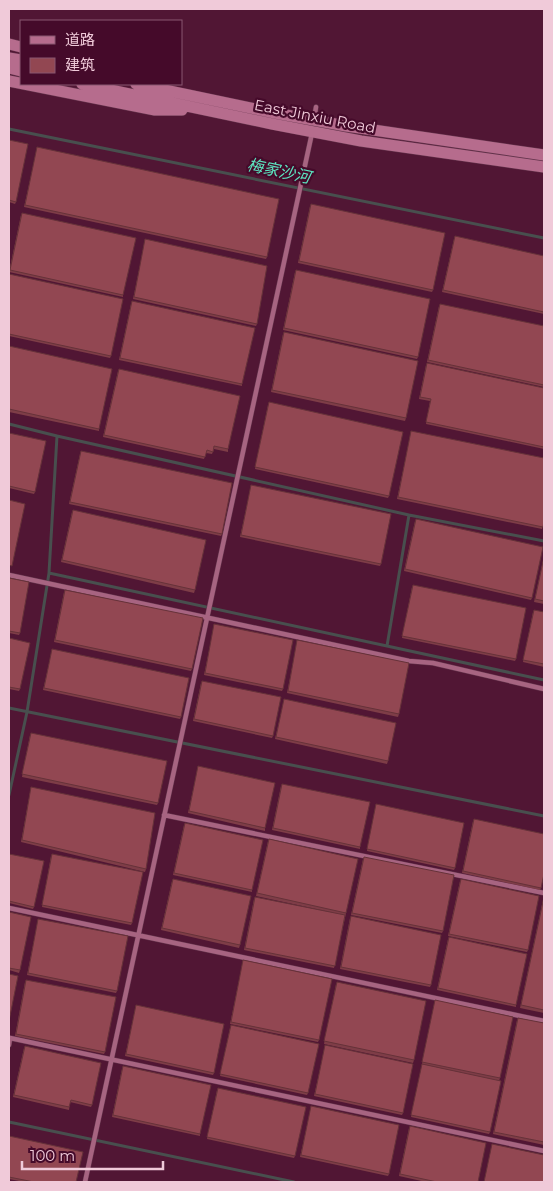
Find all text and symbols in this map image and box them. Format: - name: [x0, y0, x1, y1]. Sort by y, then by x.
- legend: [20, 20, 182, 85]
- text: 道路: [65, 30, 95, 49]
- text: 建筑: [65, 55, 95, 74]
- street label: East Jinxiu Road: [253, 95, 377, 137]
- water label: 梅家沙河: [246, 155, 315, 188]
- scale bar: [22, 1138, 164, 1170]
- text: 100 m: [30, 1146, 75, 1165]

